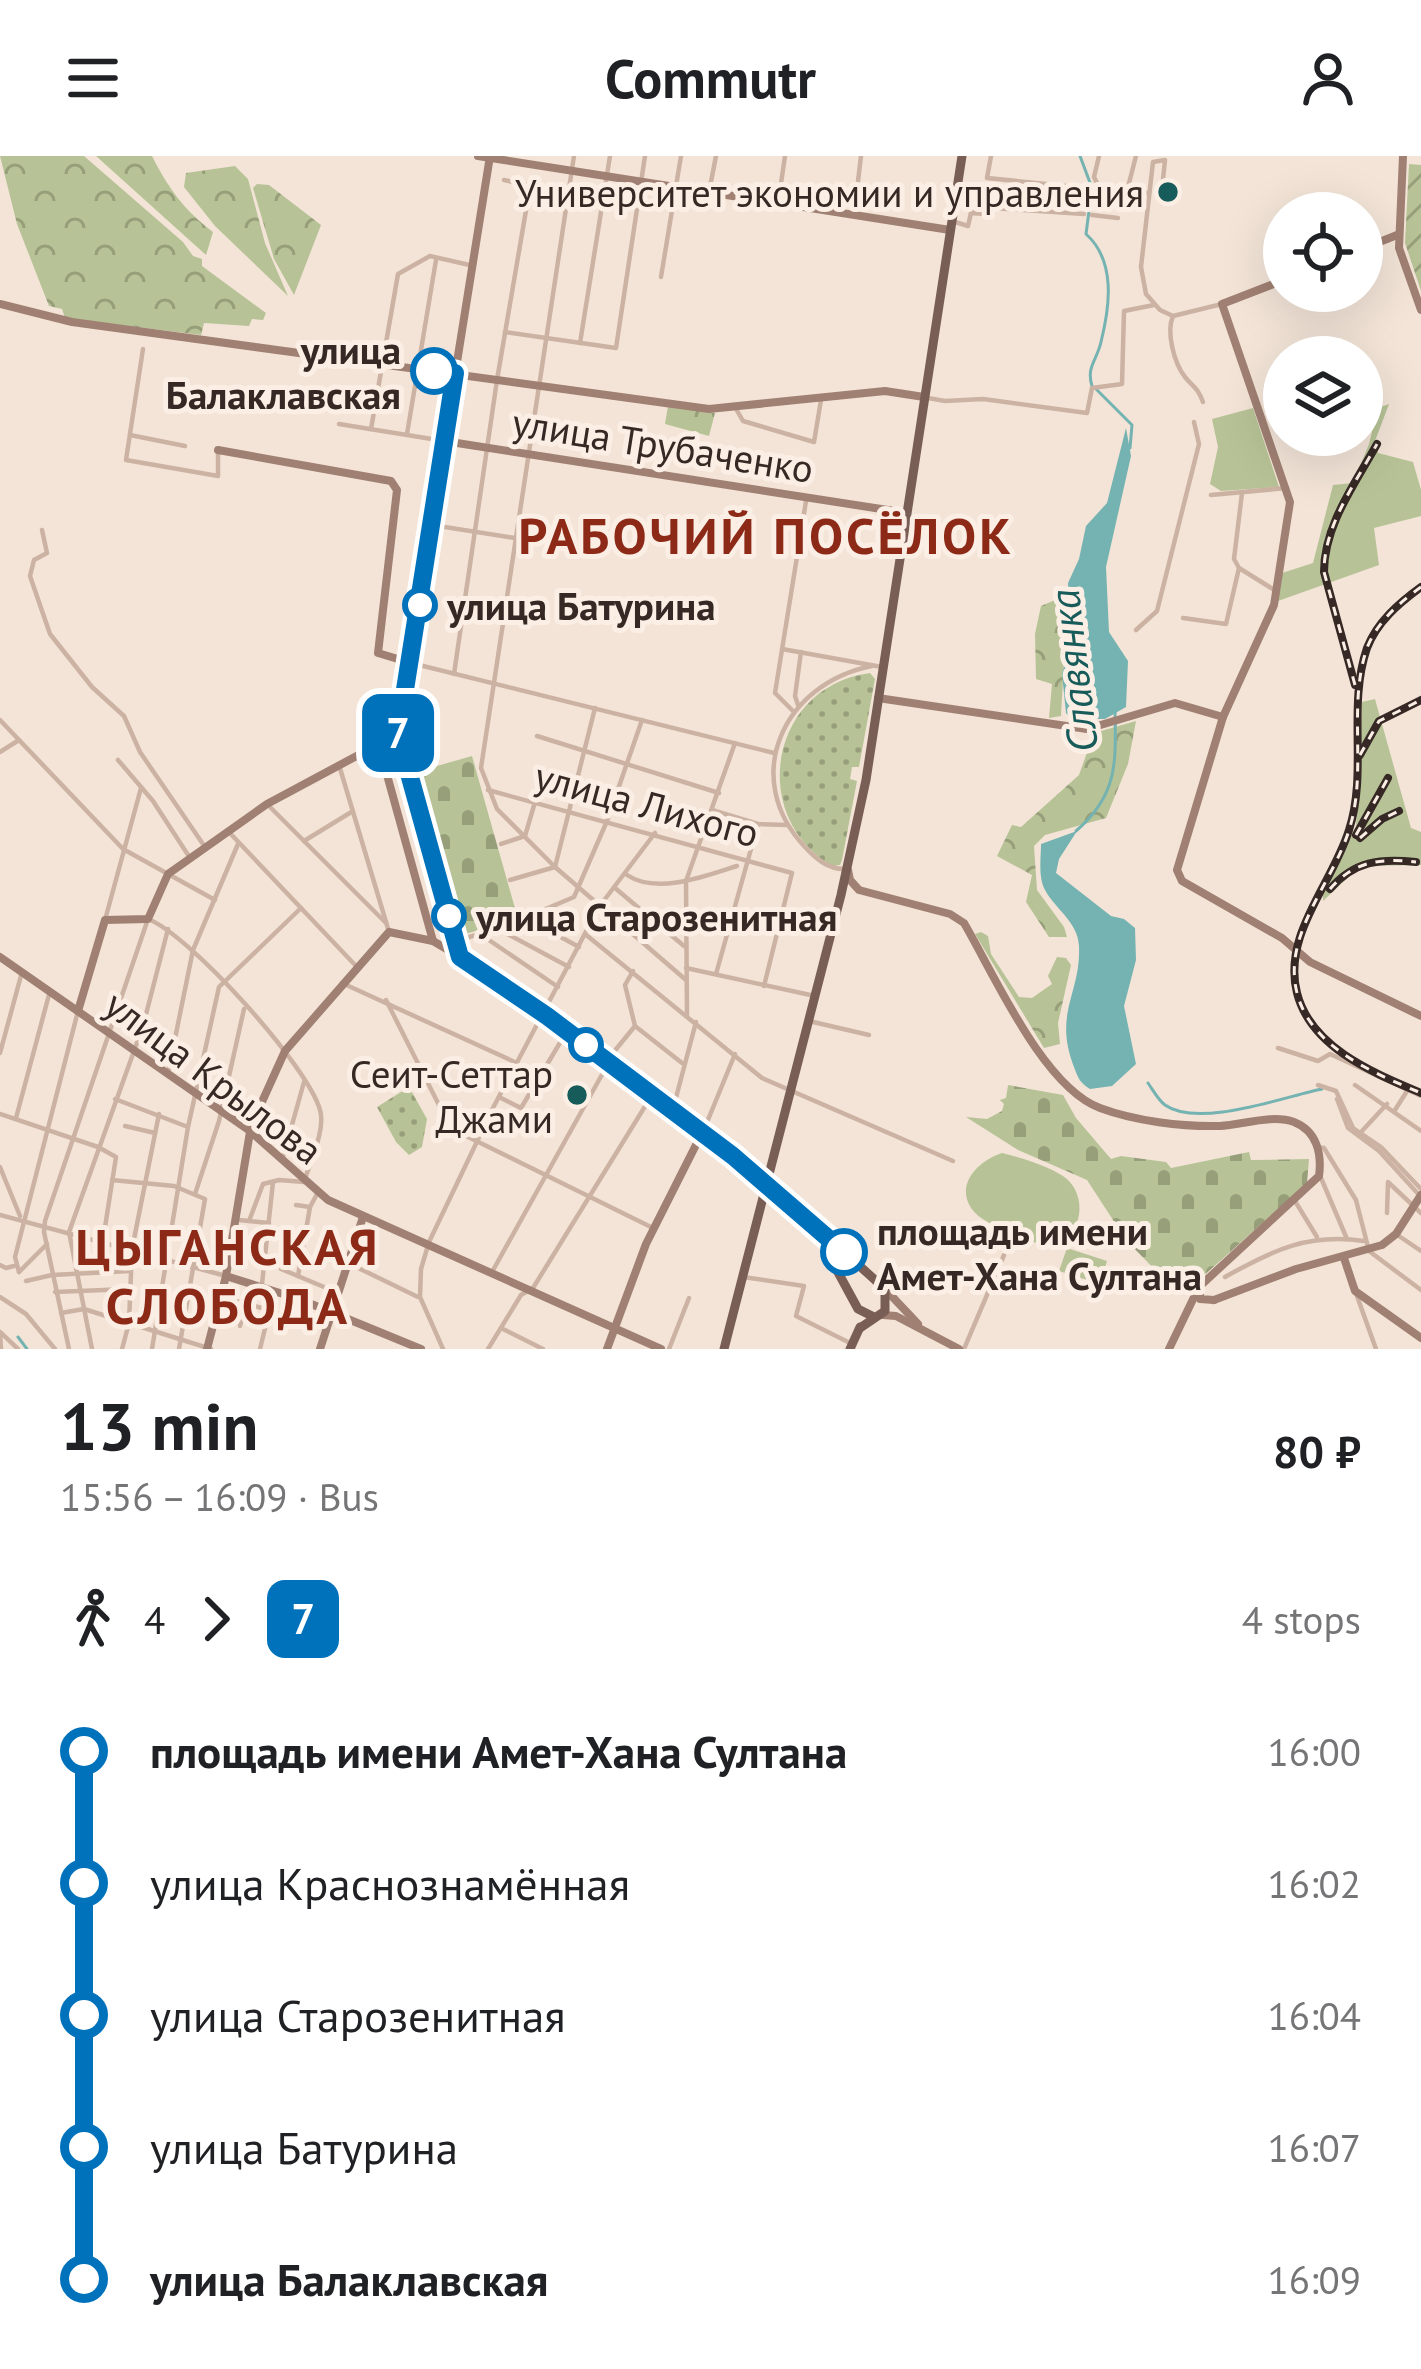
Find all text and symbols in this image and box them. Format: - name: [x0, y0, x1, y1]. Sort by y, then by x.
- text: Commutr: [605, 43, 816, 113]
- icon: menu: [60, 45, 126, 111]
- icon: person: [1295, 45, 1361, 111]
- place label: Университет экономии и управления: [515, 167, 1144, 218]
- marker: Университет экономии и управления: [1155, 179, 1181, 205]
- map controls: [1263, 192, 1383, 456]
- button: locate: [1263, 192, 1383, 312]
- place label: улица Балаклавская: [166, 324, 401, 420]
- button: layers: [1263, 336, 1383, 456]
- marker: улица Балаклавская: [412, 349, 456, 393]
- street label: улица Трубаченко: [509, 396, 817, 494]
- district label: РАБОЧИЙ ПОСЁЛОК: [518, 502, 1014, 568]
- place label: улица Батурина: [446, 580, 715, 631]
- water label: Славянка: [1036, 586, 1110, 755]
- marker: улица Батурина: [404, 589, 436, 621]
- line badge: 7: [359, 694, 437, 772]
- text: 7: [386, 705, 410, 760]
- street label: улица Лихого: [529, 750, 765, 858]
- place label: улица Старозенитная: [475, 891, 837, 942]
- marker: улица Старозенитная: [433, 900, 465, 932]
- street label: улица Крылова: [95, 979, 333, 1175]
- unlabelled marker: [570, 1029, 602, 1061]
- place label: Сеит-Сеттар Джами: [350, 1048, 553, 1144]
- marker: Сеит-Сеттар Джами: [564, 1082, 590, 1108]
- place label: площадь имени Амет-Хана Султана: [877, 1205, 1202, 1301]
- district label: ЦЫГАНСКАЯ СЛОБОДА: [75, 1213, 381, 1338]
- marker: площадь имени Амет-Хана Султана: [822, 1230, 866, 1274]
- text: 13 min: [60, 1383, 258, 1468]
- text: 80 ₽: [1273, 1422, 1361, 1480]
- text: 15:56 – 16:09 · Bus: [60, 1471, 379, 1522]
- icon: walk: [60, 1586, 126, 1652]
- icon: forward: [183, 1586, 249, 1652]
- text: 7: [291, 1591, 315, 1646]
- text: 4: [144, 1594, 165, 1645]
- text: 4 stops: [1242, 1594, 1361, 1645]
- text: площадь имени Амет-Хана Султана: [150, 1722, 847, 1780]
- text: 16:00: [1267, 1726, 1361, 1777]
- text: улица Краснознамённая: [150, 1854, 630, 1912]
- text: 16:02: [1267, 1858, 1361, 1909]
- text: улица Старозенитная: [150, 1986, 566, 2044]
- text: 16:04: [1267, 1990, 1361, 2041]
- text: улица Батурина: [150, 2118, 458, 2176]
- text: 16:07: [1267, 2122, 1361, 2173]
- text: улица Балаклавская: [150, 2250, 548, 2308]
- text: 16:09: [1267, 2254, 1361, 2305]

